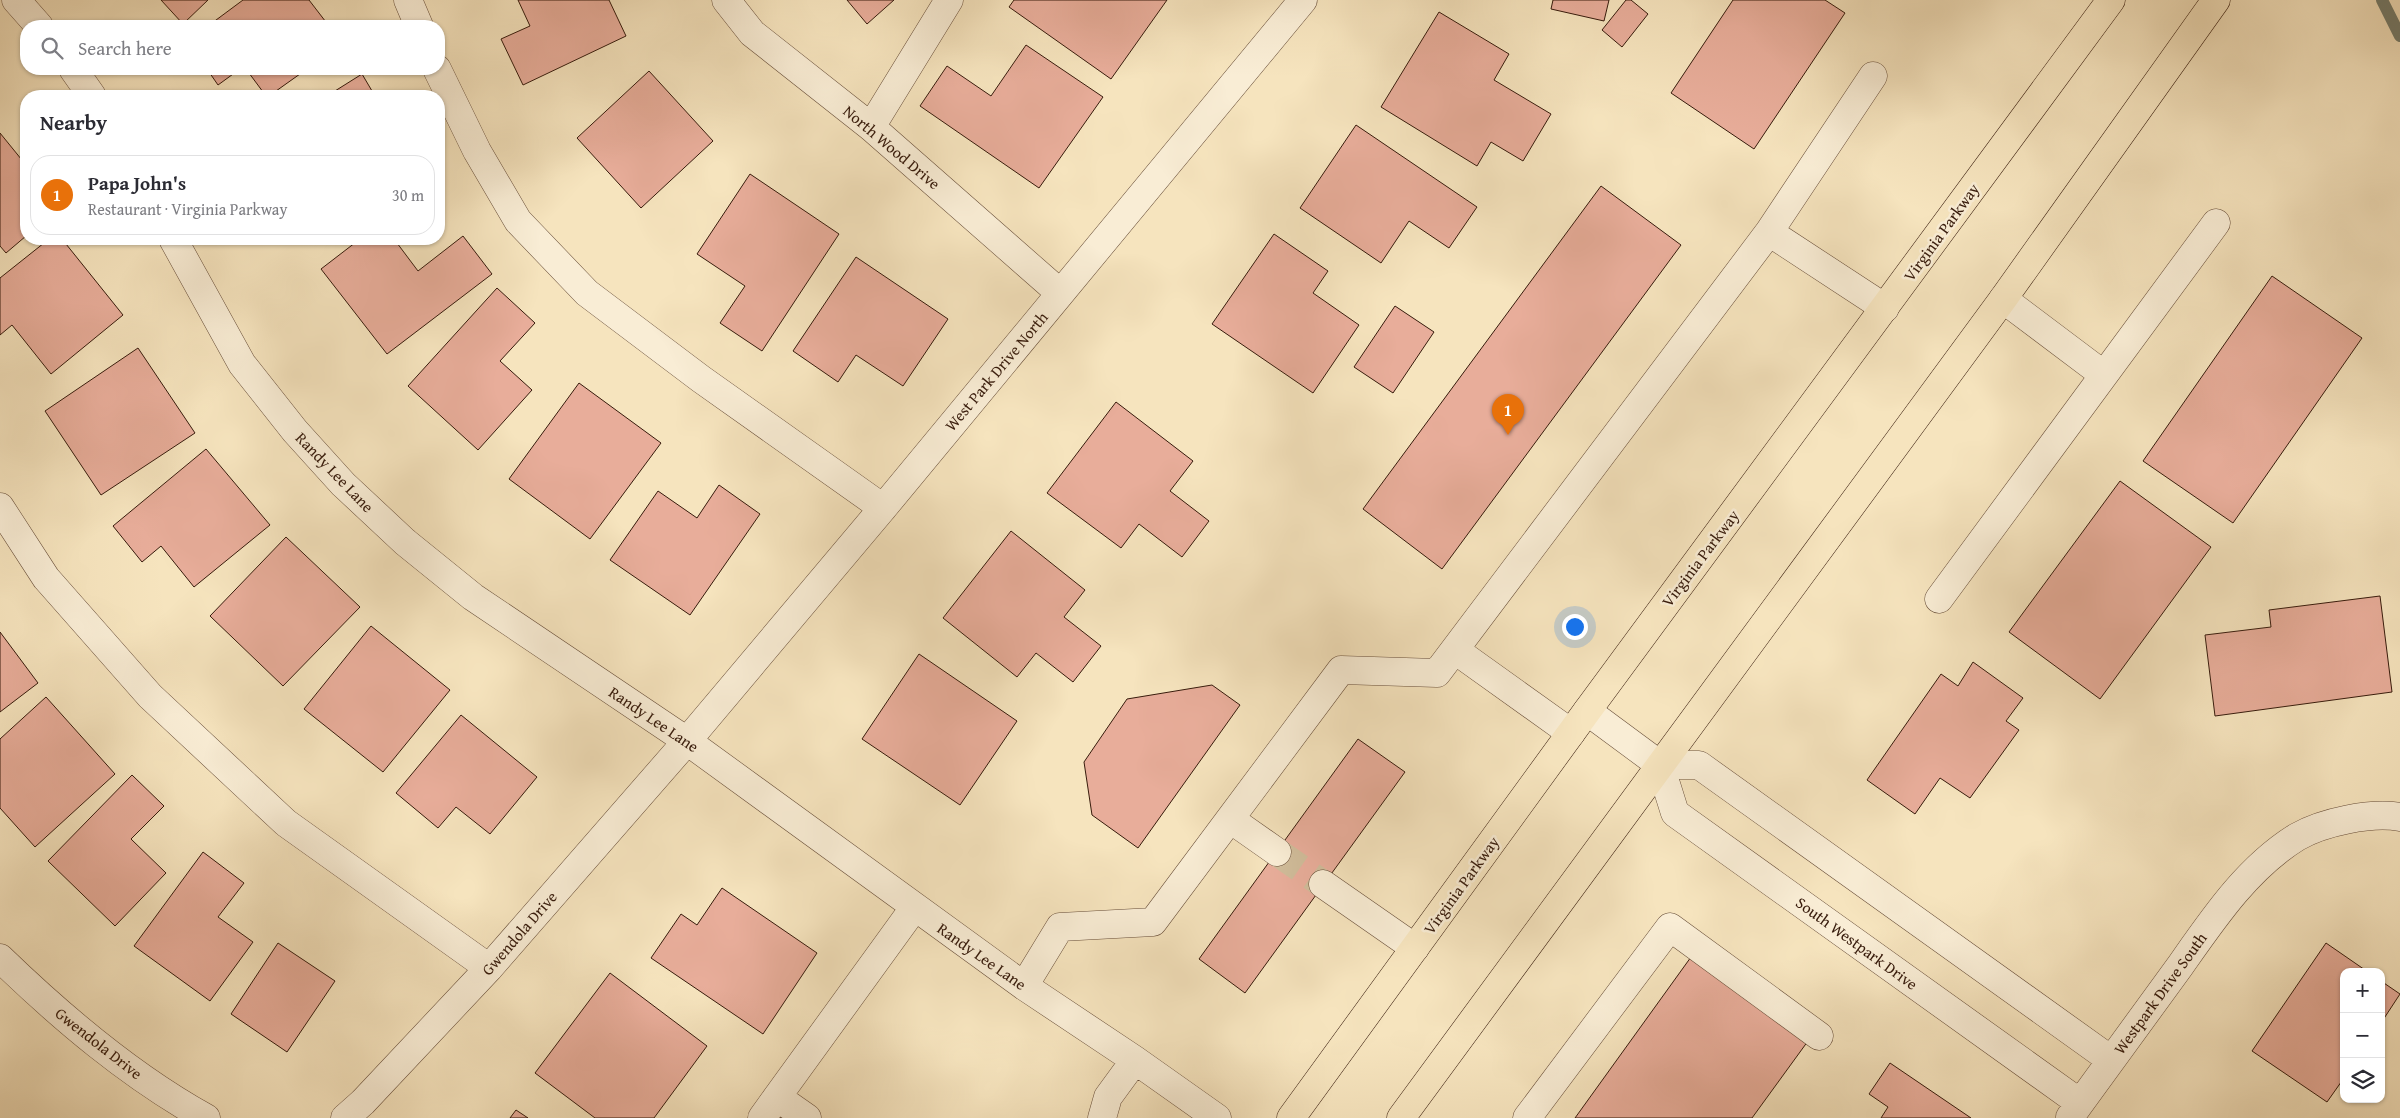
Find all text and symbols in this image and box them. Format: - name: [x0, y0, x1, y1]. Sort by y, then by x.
- search box: [20, 20, 445, 75]
- icon: search: [38, 34, 66, 62]
- text: Search here: [78, 34, 172, 62]
- street label: North Wood Drive: [838, 99, 946, 195]
- text: Nearby: [40, 107, 107, 138]
- text: Papa John's: [88, 169, 186, 197]
- street label: Virginia Parkway: [1897, 178, 1985, 286]
- text: 1: [53, 183, 61, 207]
- text: 30 m: [392, 183, 424, 207]
- text: Restaurant · Virginia Parkway: [88, 197, 287, 221]
- street label: West Park Drive North: [939, 306, 1053, 436]
- pin: 1: [1492, 394, 1524, 435]
- street label: Randy Lee Lane: [290, 426, 380, 518]
- street label: Virginia Parkway: [1655, 504, 1745, 612]
- your location: [1562, 614, 1588, 640]
- street label: Randy Lee Lane: [604, 680, 704, 758]
- street label: Virginia Parkway: [1417, 831, 1505, 939]
- street label: Gwendola Drive: [475, 885, 563, 981]
- street label: South Westpark Drive: [1791, 890, 1923, 996]
- street label: Randy Lee Lane: [933, 916, 1031, 996]
- street label: Westpark Drive South: [2107, 927, 2213, 1059]
- map controls: [2340, 968, 2385, 1103]
- button: +: [2340, 968, 2385, 1013]
- street label: Gwendola Drive: [50, 1001, 148, 1085]
- button: −: [2340, 1013, 2385, 1058]
- button: layers: [2340, 1058, 2385, 1103]

